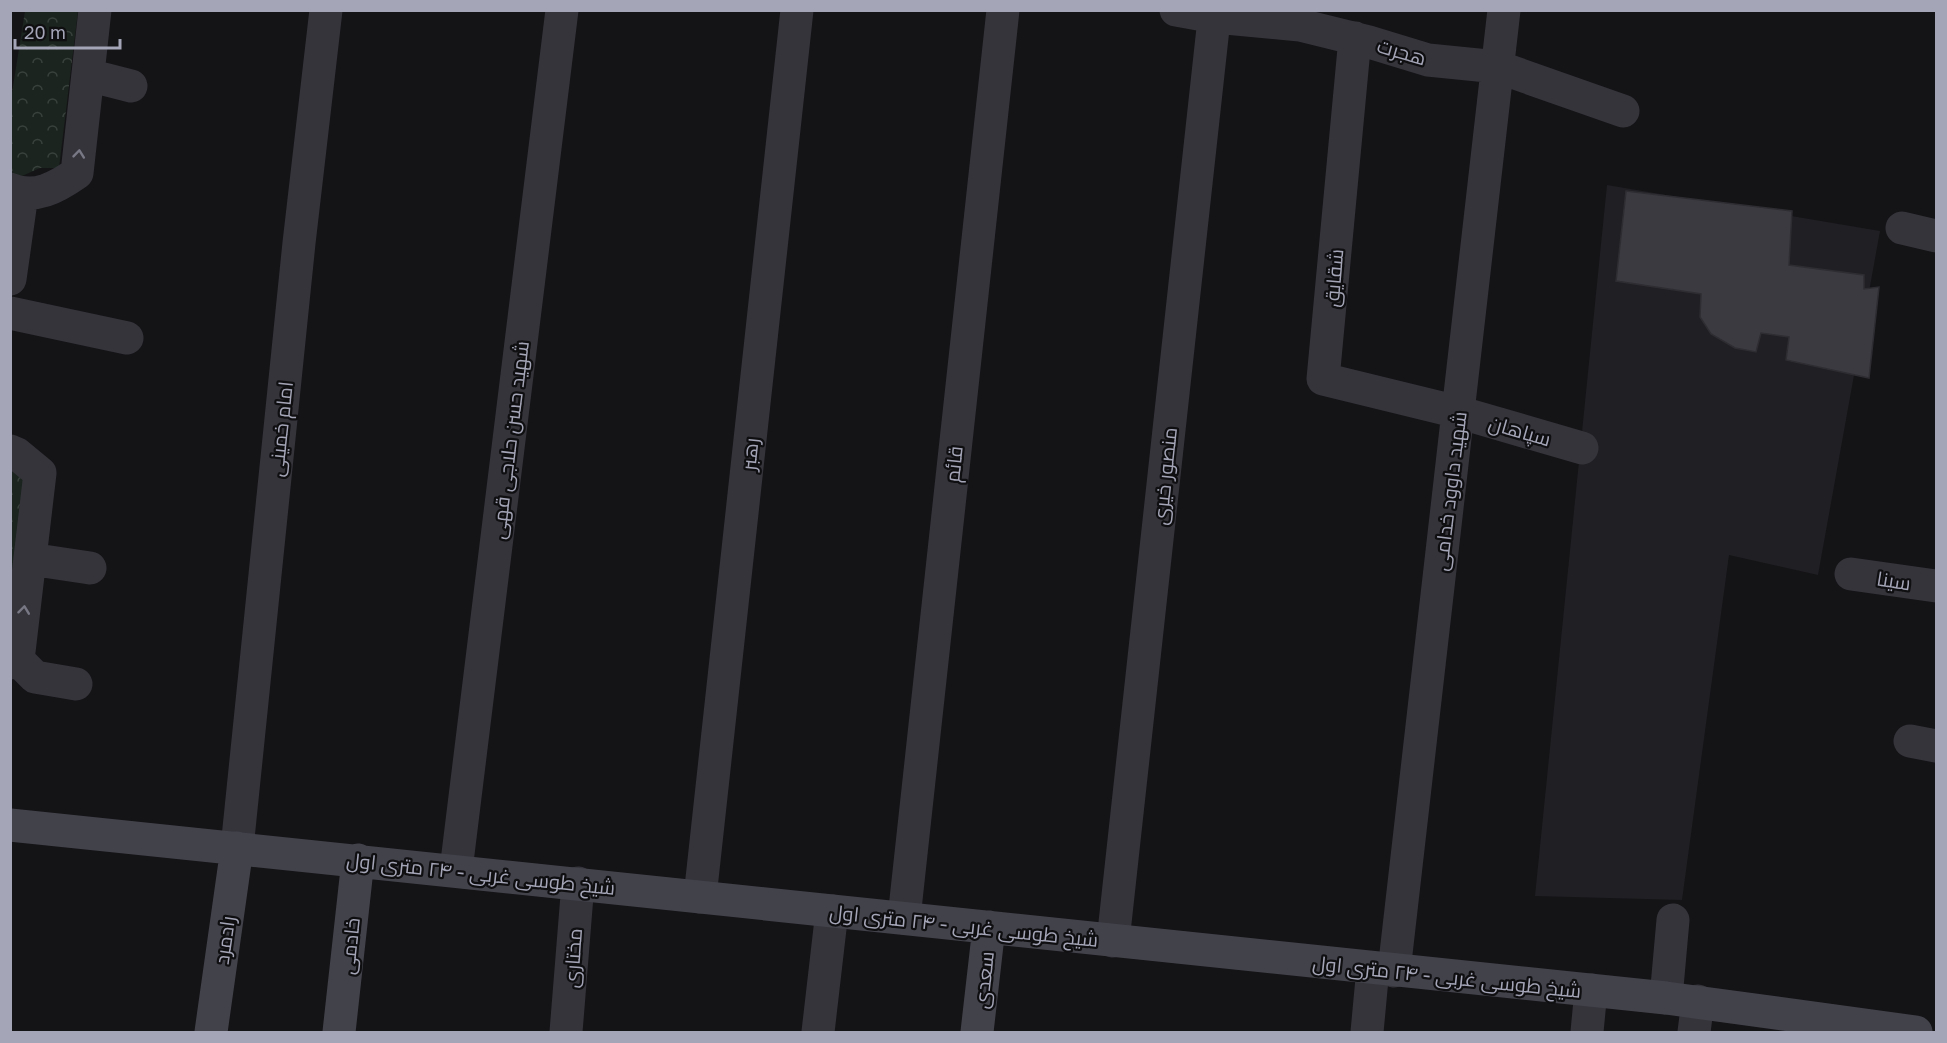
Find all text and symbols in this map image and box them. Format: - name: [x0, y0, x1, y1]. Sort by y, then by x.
- scale bar: [15, 12, 120, 50]
- text: 20 m: [24, 21, 66, 43]
- street label: هجرت: [1374, 33, 1429, 70]
- one-way arrow: [72, 150, 85, 159]
- street label: شقایق: [1318, 248, 1349, 308]
- street label: شهید حسن حلاجی قهی: [485, 340, 535, 541]
- street label: امام خمینی: [263, 380, 300, 478]
- street label: شهید داوود خدامی: [1427, 410, 1473, 572]
- street label: سپاهان: [1486, 410, 1554, 452]
- street label: منصور خیری: [1147, 426, 1183, 526]
- street label: رهبر: [735, 436, 764, 473]
- street label: قائم: [939, 445, 970, 484]
- street label: سینا: [1875, 565, 1913, 595]
- one-way arrow: [17, 605, 30, 614]
- street label: شیخ طوسی غربی - ۲۴ متری اول: [345, 847, 617, 902]
- street label: شیخ طوسی غربی - ۲۴ متری اول: [828, 899, 1100, 954]
- street label: رادمرد: [209, 914, 240, 966]
- street label: خادمی: [334, 916, 366, 976]
- street label: مختاری: [558, 927, 588, 989]
- street label: سعدی: [968, 950, 1000, 1010]
- street label: شیخ طوسی غربی - ۲۴ متری اول: [1311, 950, 1583, 1005]

